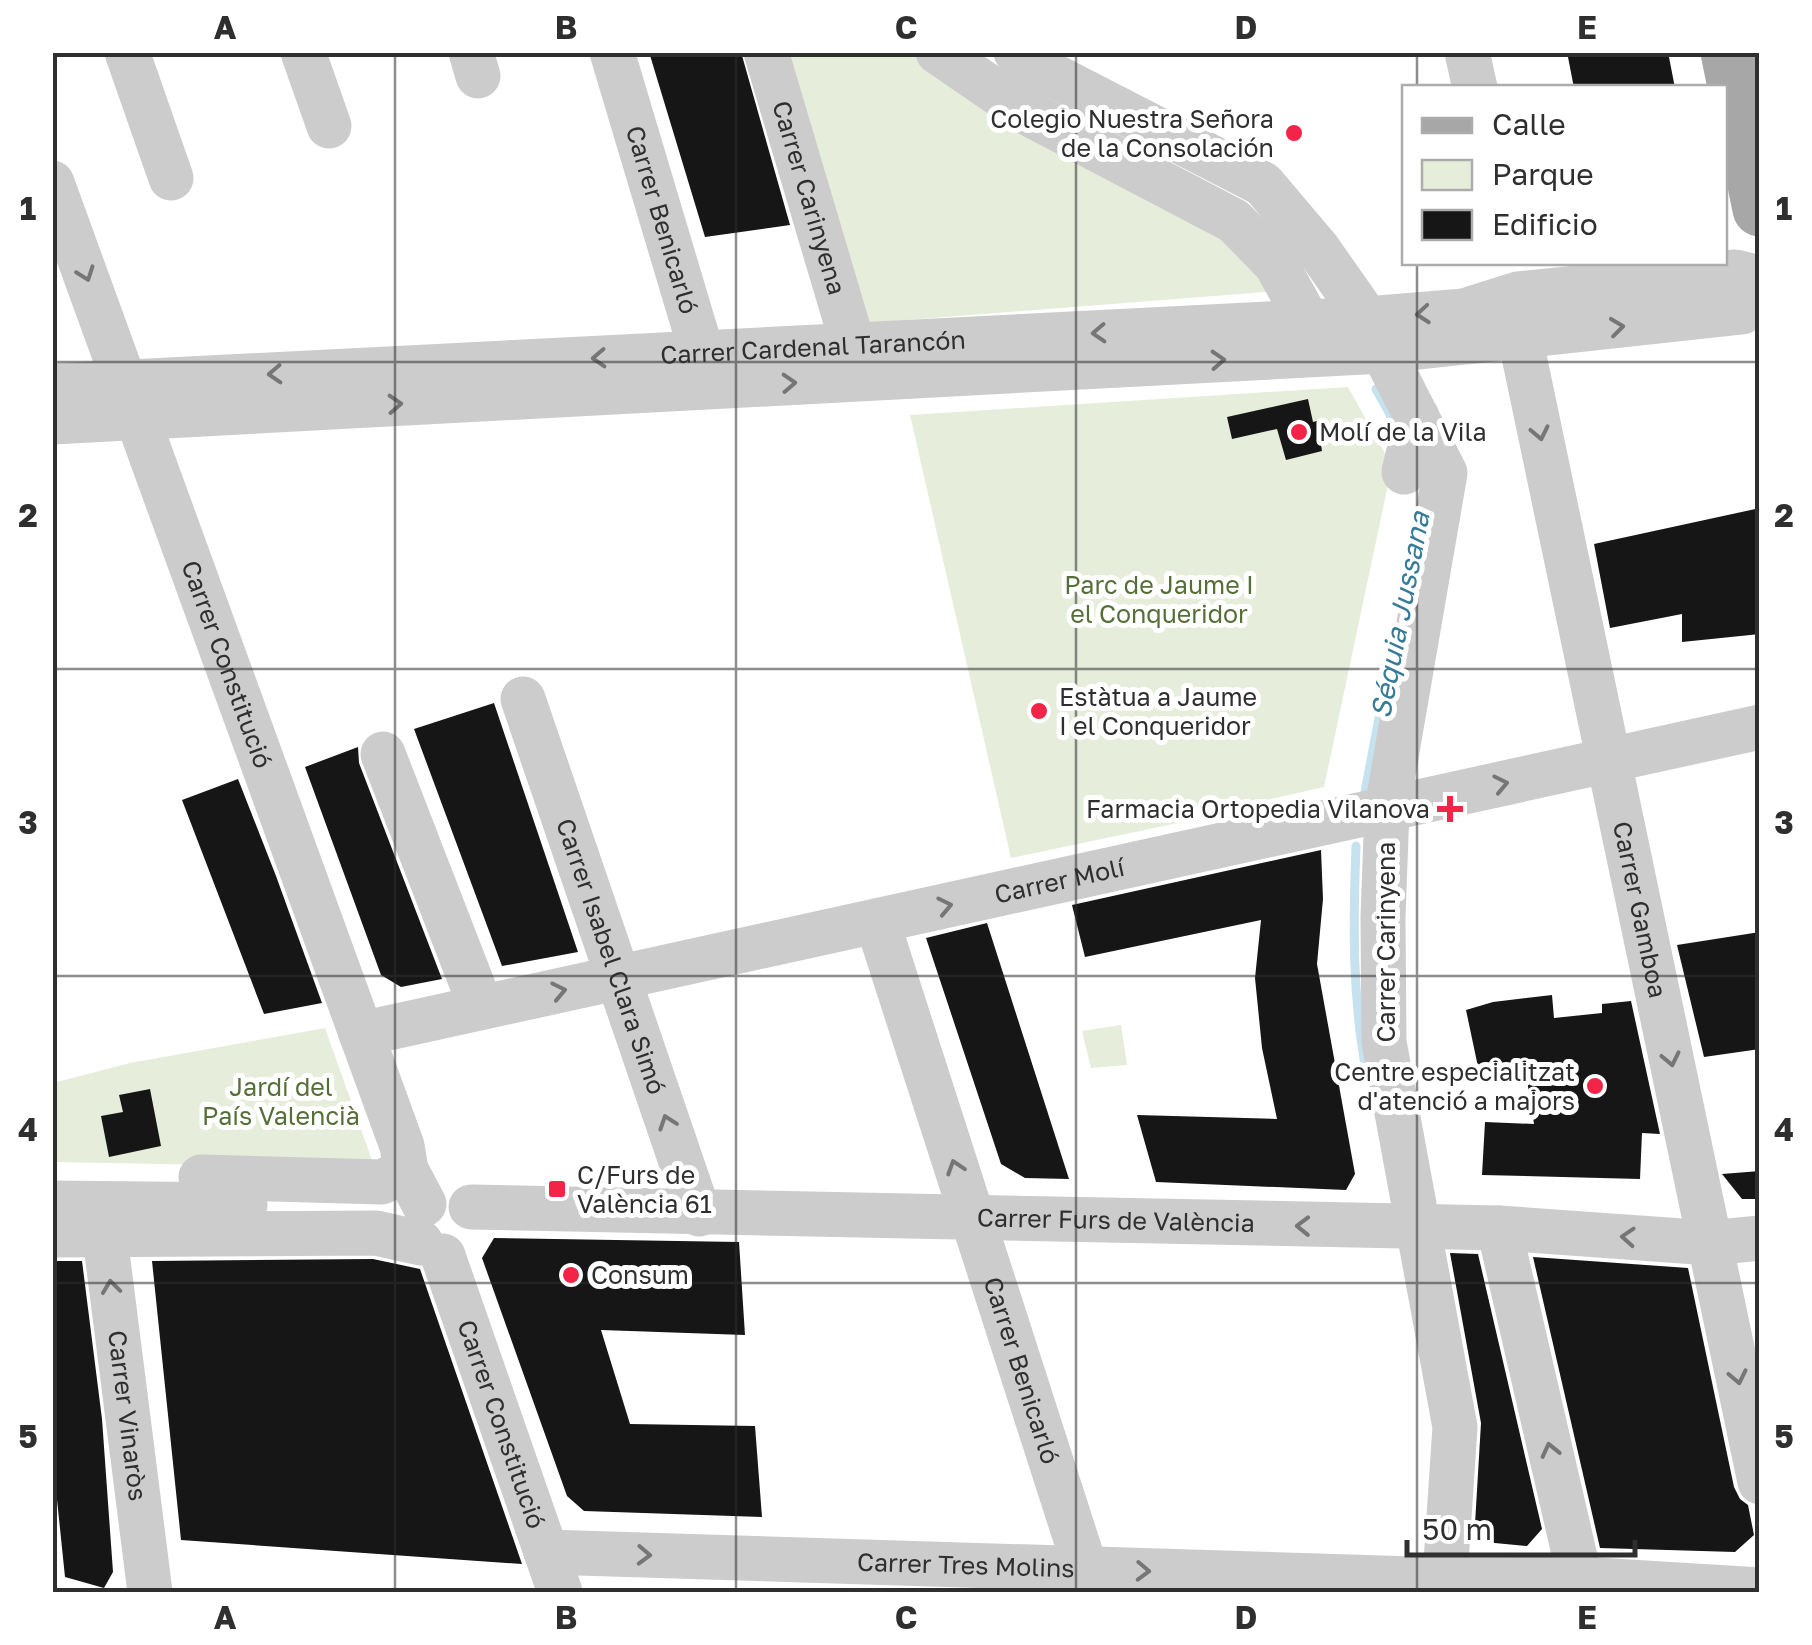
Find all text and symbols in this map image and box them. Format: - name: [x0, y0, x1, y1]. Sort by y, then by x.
- text: A: [214, 8, 237, 46]
- text: B: [555, 8, 577, 46]
- text: C: [895, 8, 917, 46]
- text: D: [1235, 8, 1257, 46]
- text: E: [1577, 8, 1597, 46]
- legend: [1402, 85, 1727, 265]
- street label: Carrer Carinyena: [766, 97, 853, 298]
- place label: Colegio Nuestra Señora de la Consolación: [990, 103, 1274, 163]
- text: Calle: [1492, 106, 1566, 142]
- street label: Carrer Benicarló: [620, 122, 705, 317]
- marker: Colegio Nuestra Señora de la Consolación: [1283, 122, 1305, 144]
- text: Parque: [1492, 156, 1594, 192]
- text: 1: [20, 189, 36, 227]
- text: 1: [1776, 189, 1792, 227]
- text: Edificio: [1492, 206, 1598, 242]
- one-way arrow: [74, 265, 95, 282]
- one-way arrow: [1415, 303, 1431, 325]
- one-way arrow: [1610, 317, 1626, 338]
- one-way arrow: [1090, 322, 1106, 343]
- street label: Carrer Cardenal Tarancón: [659, 323, 967, 370]
- one-way arrow: [591, 347, 607, 368]
- one-way arrow: [1211, 350, 1227, 371]
- one-way arrow: [266, 363, 282, 384]
- one-way arrow: [781, 373, 797, 394]
- one-way arrow: [387, 394, 403, 415]
- place label: Molí de la Vila: [1319, 416, 1487, 447]
- marker: Molí de la Vila: [1288, 421, 1310, 443]
- one-way arrow: [1529, 424, 1550, 441]
- text: 2: [18, 496, 38, 534]
- text: 2: [1774, 496, 1794, 534]
- water label: Séquia Jussana: [1363, 508, 1436, 721]
- street label: Carrer Constitució: [175, 556, 279, 772]
- park label: Parc de Jaume I el Conqueridor: [1064, 569, 1254, 629]
- place label: Estàtua a Jaume I el Conqueridor: [1059, 681, 1257, 741]
- marker: Estàtua a Jaume I el Conqueridor: [1028, 700, 1050, 722]
- one-way arrow: [1493, 775, 1510, 796]
- place label: Farmacia Ortopedia Vilanova: [1086, 793, 1430, 824]
- marker: Farmacia Ortopedia Vilanova: [1439, 798, 1461, 820]
- text: 3: [18, 803, 38, 841]
- text: 3: [1774, 803, 1794, 841]
- street label: Carrer Isabel Clara Simó: [550, 814, 673, 1098]
- street label: Carrer Gamboa: [1607, 818, 1674, 1000]
- street label: Carrer Carinyena: [1370, 842, 1401, 1042]
- street label: Carrer Molí: [991, 851, 1128, 910]
- one-way arrow: [936, 896, 953, 917]
- one-way arrow: [550, 981, 567, 1002]
- one-way arrow: [1660, 1050, 1681, 1067]
- place label: Centre especialitzat d'atenció a majors: [1334, 1056, 1575, 1116]
- park label: Jardí del País Valencià: [202, 1071, 360, 1131]
- marker: Centre especialitzat d'atenció a majors: [1584, 1075, 1606, 1097]
- text: 4: [18, 1110, 38, 1148]
- text: 4: [1774, 1110, 1794, 1148]
- one-way arrow: [658, 1114, 679, 1131]
- place label: C/Furs de València 61: [577, 1159, 712, 1219]
- one-way arrow: [947, 1159, 967, 1176]
- marker: C/Furs de València 61: [546, 1178, 568, 1200]
- street label: Carrer Furs de València: [977, 1201, 1255, 1238]
- one-way arrow: [1294, 1215, 1310, 1236]
- one-way arrow: [1619, 1227, 1635, 1248]
- place label: Consum: [591, 1259, 689, 1290]
- marker: Consum: [560, 1264, 582, 1286]
- street label: Carrer Benicarló: [978, 1273, 1067, 1468]
- one-way arrow: [102, 1279, 123, 1296]
- street label: Carrer Constitució: [451, 1315, 553, 1532]
- street label: Carrer Vinaròs: [102, 1328, 154, 1503]
- one-way arrow: [1726, 1369, 1747, 1386]
- text: 5: [18, 1417, 38, 1455]
- text: 5: [1774, 1417, 1794, 1455]
- one-way arrow: [1541, 1442, 1562, 1459]
- scale bar: [1407, 1495, 1634, 1557]
- text: 50 m: [1422, 1511, 1492, 1547]
- one-way arrow: [636, 1545, 652, 1566]
- street label: Carrer Tres Molins: [857, 1546, 1075, 1583]
- one-way arrow: [1136, 1561, 1152, 1582]
- text: A: [214, 1598, 237, 1636]
- text: B: [555, 1598, 577, 1636]
- text: C: [895, 1598, 917, 1636]
- text: D: [1235, 1598, 1257, 1636]
- text: E: [1577, 1598, 1597, 1636]

